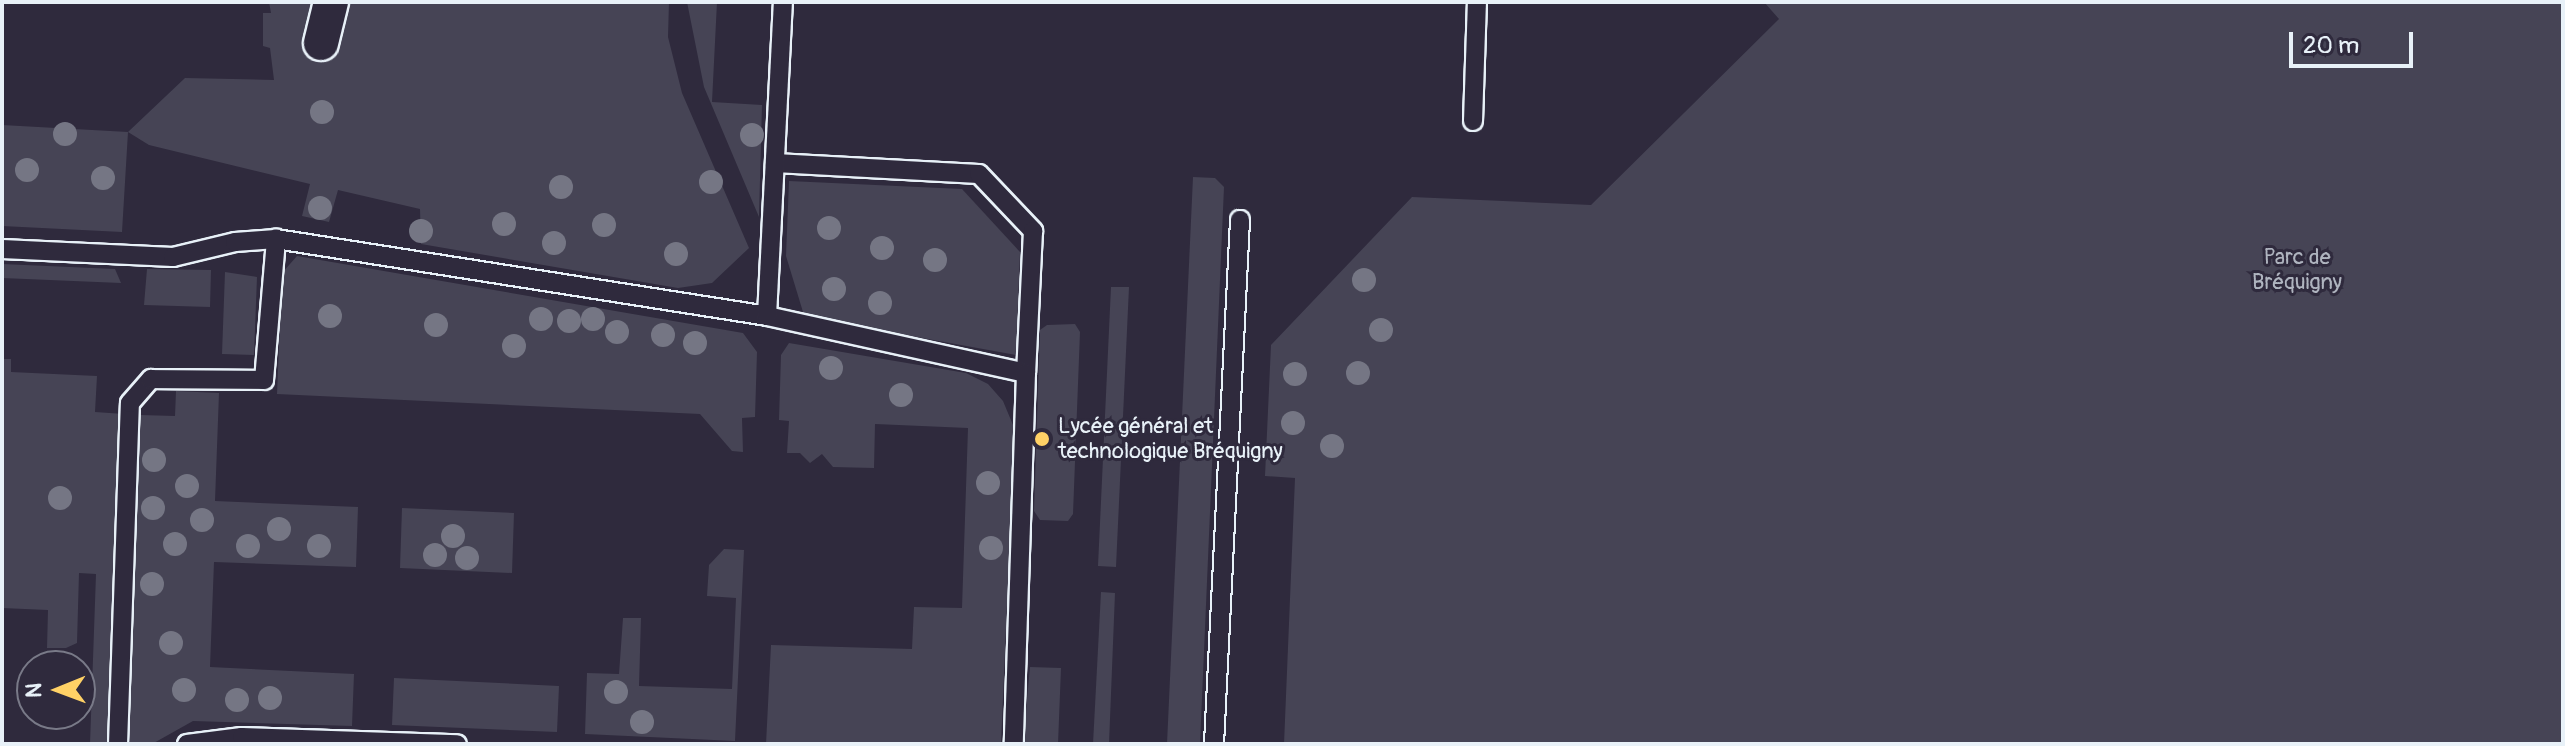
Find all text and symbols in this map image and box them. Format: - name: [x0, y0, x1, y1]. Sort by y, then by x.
- scale bar: [2293, 16, 2417, 66]
- text: 20 m: [2303, 31, 2359, 60]
- park label: Parc de Bréquigny: [2252, 244, 2342, 296]
- place label: Lycée général et technologique Bréquigny: [1058, 413, 1283, 464]
- marker: Lycée général et technologique Bréquigny: [1033, 430, 1051, 448]
- north arrow: [16, 650, 96, 730]
- text: N: [20, 683, 48, 698]

